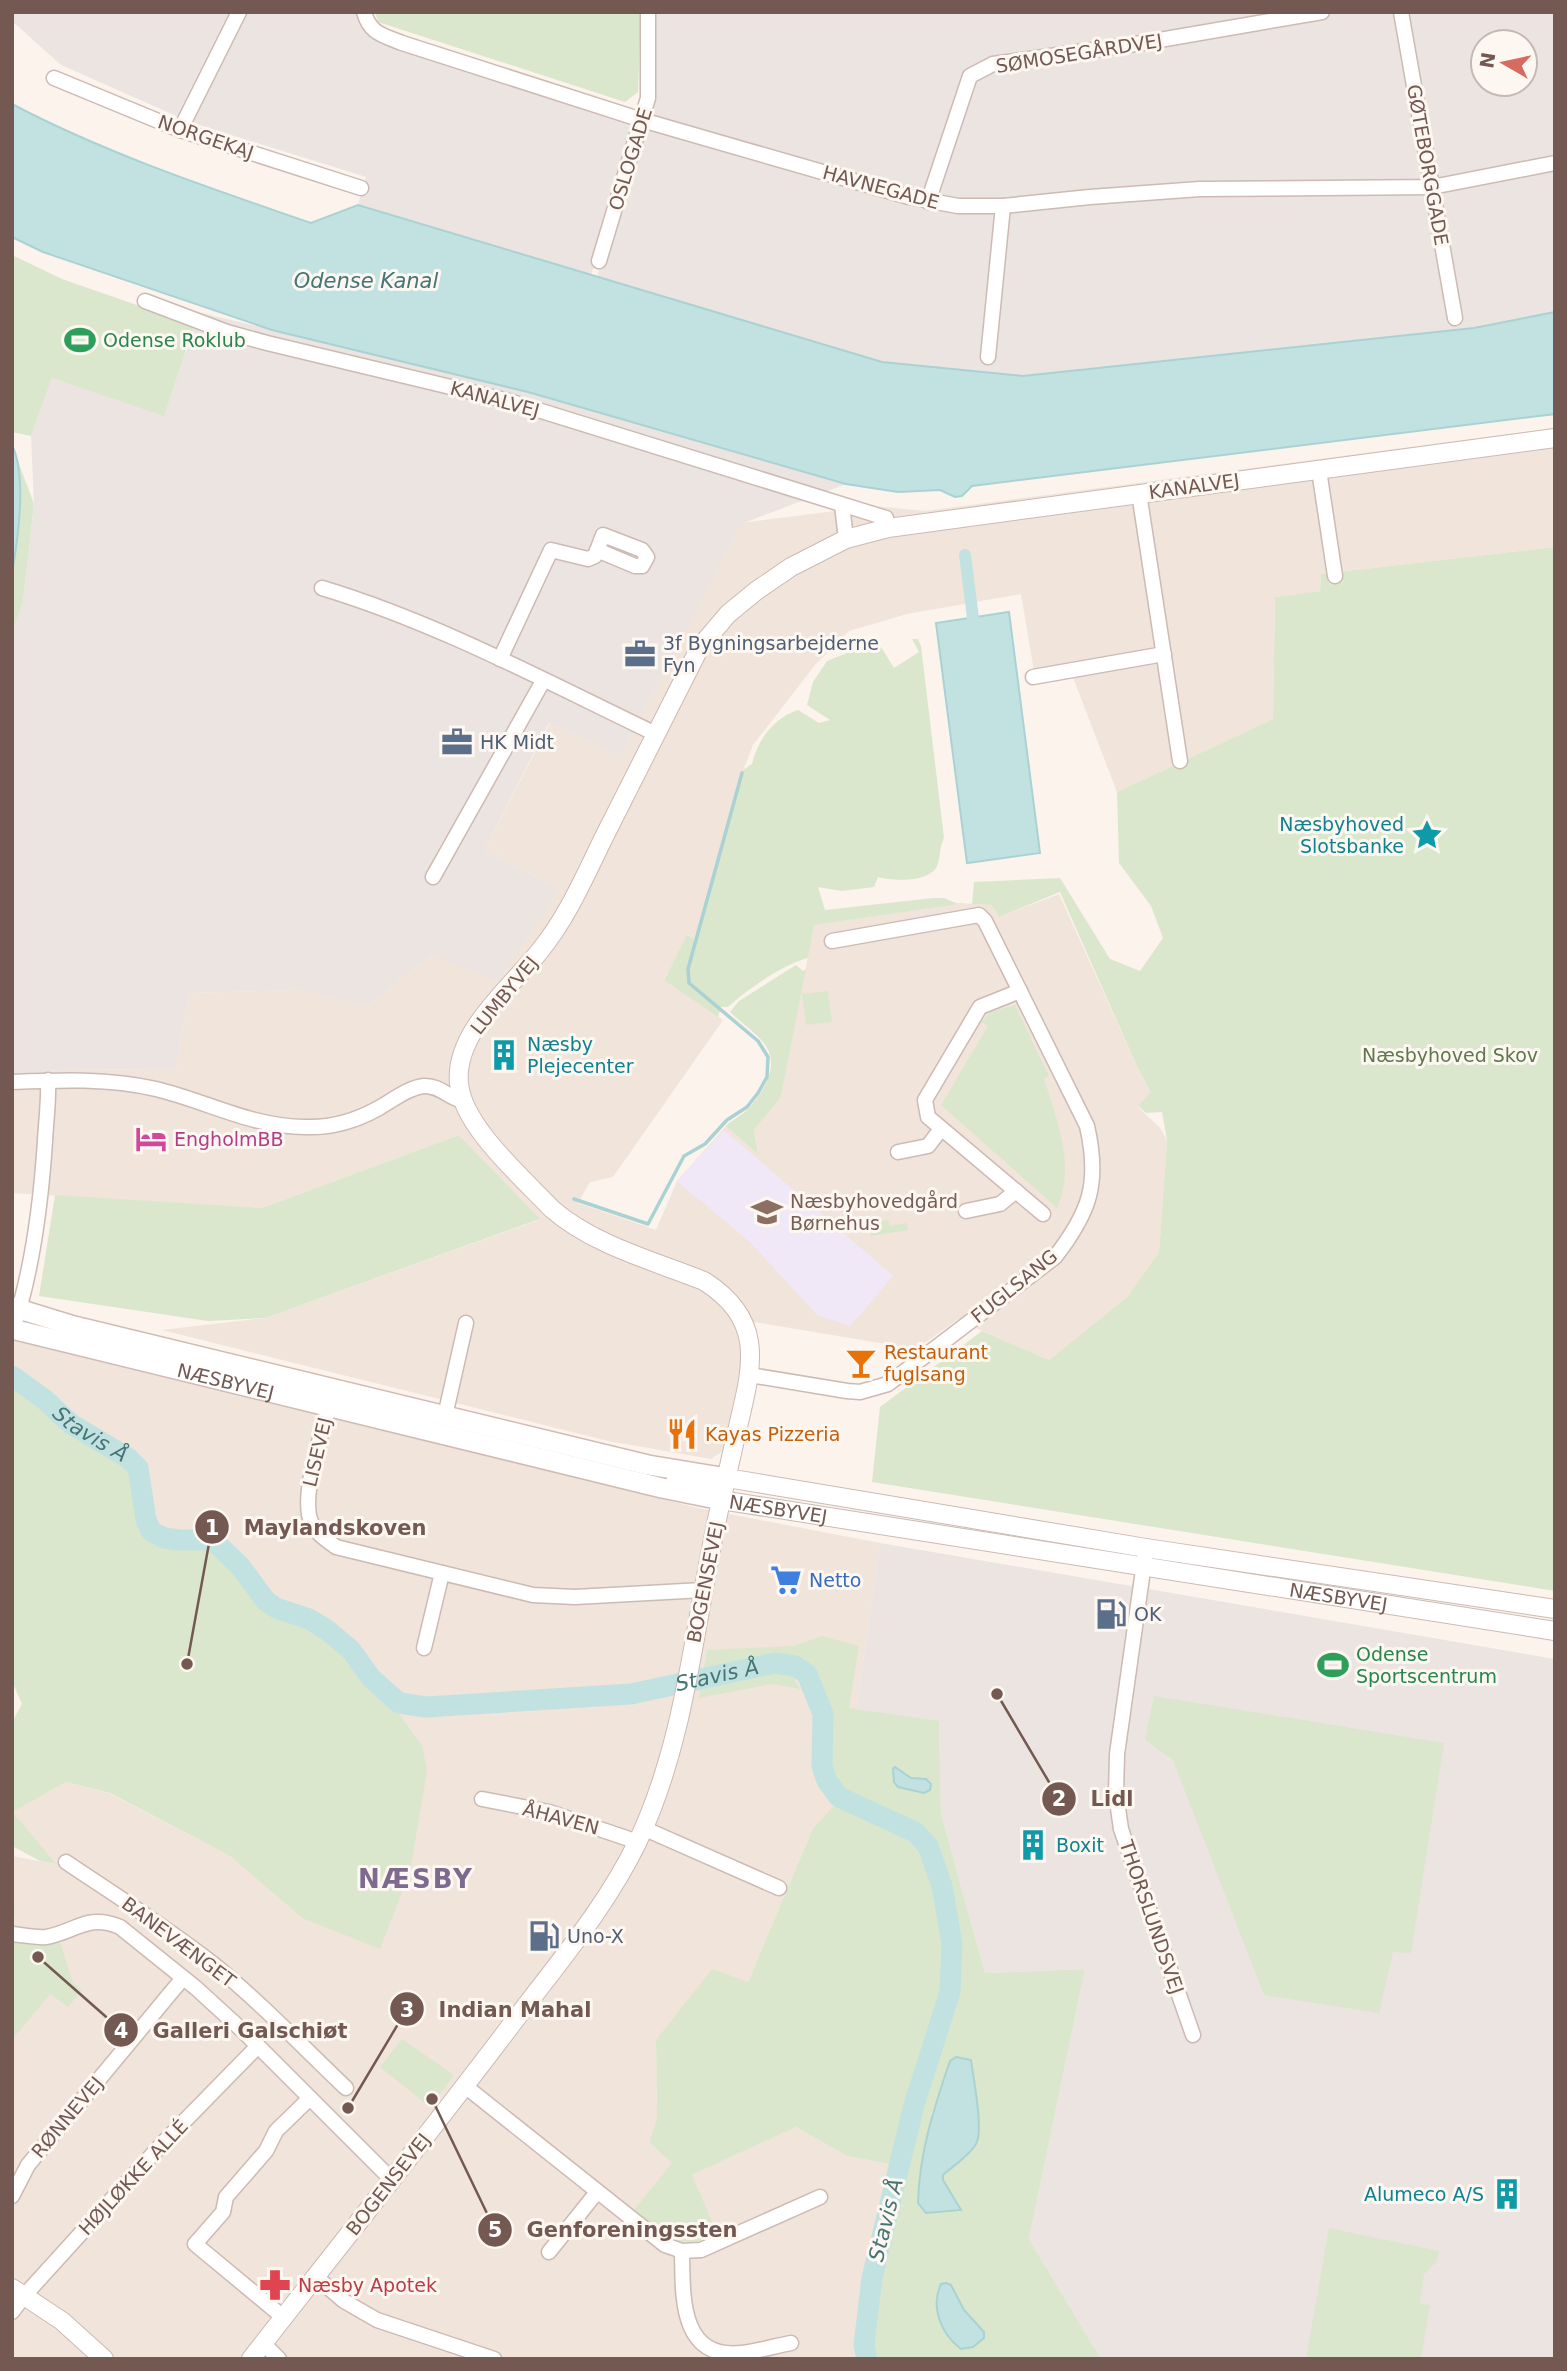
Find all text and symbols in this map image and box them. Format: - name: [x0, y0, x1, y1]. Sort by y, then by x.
- north arrow: [1469, 28, 1539, 98]
- street label: SØMOSEGÅRDVEJ: [994, 29, 1164, 77]
- text: N: [1475, 51, 1499, 70]
- street label: GØTEBORGGADE: [1403, 83, 1453, 247]
- street label: OSLOGADE: [604, 105, 656, 213]
- street label: NORGEKAJ: [155, 110, 257, 164]
- street label: HAVNEGADE: [820, 161, 942, 213]
- water label: Odense Kanal: [294, 269, 438, 293]
- sports icon: Odense Roklub: [63, 323, 97, 357]
- place label: Odense Roklub: [103, 329, 246, 351]
- street label: KANALVEJ: [448, 377, 542, 421]
- street label: KANALVEJ: [1147, 469, 1241, 503]
- place label: 3f Bygningsarbejderne Fyn: [663, 632, 879, 676]
- office icon: 3f Bygningsarbejderne Fyn: [623, 637, 657, 671]
- office icon: HK Midt: [440, 725, 474, 759]
- place label: HK Midt: [480, 731, 554, 753]
- place label: Næsbyhoved Slotsbanke: [1279, 813, 1404, 857]
- place icon: Næsbyhoved Slotsbanke: [1410, 818, 1444, 852]
- street label: LUMBYVEJ: [466, 951, 542, 1039]
- place label: Næsby Plejecenter: [527, 1033, 634, 1077]
- building icon: Næsby Plejecenter: [487, 1038, 521, 1072]
- park label: Næsbyhoved Skov: [1362, 1044, 1538, 1066]
- hotel icon: EngholmBB: [134, 1122, 168, 1156]
- place label: EngholmBB: [174, 1128, 284, 1150]
- place label: Næsbyhovedgård Børnehus: [790, 1190, 958, 1234]
- school or university icon: Næsbyhovedgård Børnehus: [750, 1195, 784, 1229]
- street label: FUGLSANG: [966, 1245, 1062, 1327]
- place label: Restaurant fuglsang: [884, 1341, 988, 1385]
- bar icon: Restaurant fuglsang: [844, 1346, 878, 1380]
- street label: NÆSBYVEJ: [175, 1359, 276, 1404]
- water label: Stavis Å: [48, 1401, 133, 1467]
- street label: LISEVEJ: [298, 1415, 336, 1489]
- restaurant icon: Kayas Pizzeria: [665, 1417, 699, 1451]
- place label: Kayas Pizzeria: [705, 1423, 840, 1445]
- street label: NÆSBYVEJ: [728, 1490, 829, 1528]
- callout: Maylandskoven: [194, 1506, 440, 1548]
- text: 1: [205, 1516, 219, 1540]
- text: Maylandskoven: [244, 1516, 426, 1540]
- street label: BOGENSEVEJ: [682, 1519, 728, 1645]
- supermarket icon: Netto: [769, 1563, 803, 1597]
- place label: Netto: [809, 1569, 861, 1591]
- street label: NÆSBYVEJ: [1288, 1578, 1389, 1616]
- fuel station icon: OK: [1094, 1597, 1128, 1631]
- place label: OK: [1134, 1603, 1162, 1625]
- place label: Odense Sportscentrum: [1356, 1643, 1497, 1687]
- sports icon: Odense Sportscentrum: [1316, 1648, 1350, 1682]
- water label: Stavis Å: [673, 1653, 761, 1696]
- callout: Lidl: [1041, 1778, 1147, 1820]
- text: 2: [1052, 1787, 1066, 1811]
- text: Lidl: [1091, 1787, 1133, 1811]
- street label: ÅHAVEN: [520, 1797, 602, 1839]
- building icon: Boxit: [1016, 1828, 1050, 1862]
- place label: Boxit: [1056, 1834, 1104, 1856]
- street label: THORSLUNDSVEJ: [1115, 1836, 1189, 1997]
- district label: NÆSBY: [358, 1864, 474, 1894]
- street label: BANEVÆNGET: [118, 1892, 240, 1992]
- fuel station icon: Uno-X: [527, 1919, 561, 1953]
- place label: Uno-X: [567, 1925, 624, 1947]
- callout: Indian Mahal: [390, 1988, 605, 2030]
- text: 3: [400, 1998, 414, 2022]
- text: Indian Mahal: [439, 1998, 591, 2022]
- callout: Galleri Galschiøt: [104, 2009, 362, 2051]
- text: 4: [114, 2019, 128, 2043]
- text: Galleri Galschiøt: [152, 2019, 348, 2043]
- street label: RØNNEVEJ: [27, 2072, 107, 2162]
- street label: HØJLØKKE ALLÉ: [74, 2115, 192, 2239]
- street label: BOGENSEVEJ: [341, 2129, 435, 2239]
- water label: Stavis Å: [862, 2176, 908, 2264]
- building icon: Alumeco A/S: [1490, 2177, 1524, 2211]
- place label: Alumeco A/S: [1364, 2183, 1484, 2205]
- callout: Genforeningssten: [477, 2209, 751, 2251]
- text: 5: [488, 2218, 502, 2242]
- text: Genforeningssten: [527, 2218, 737, 2242]
- pharmacy icon: Næsby Apotek: [258, 2268, 292, 2302]
- place label: Næsby Apotek: [298, 2274, 437, 2296]

